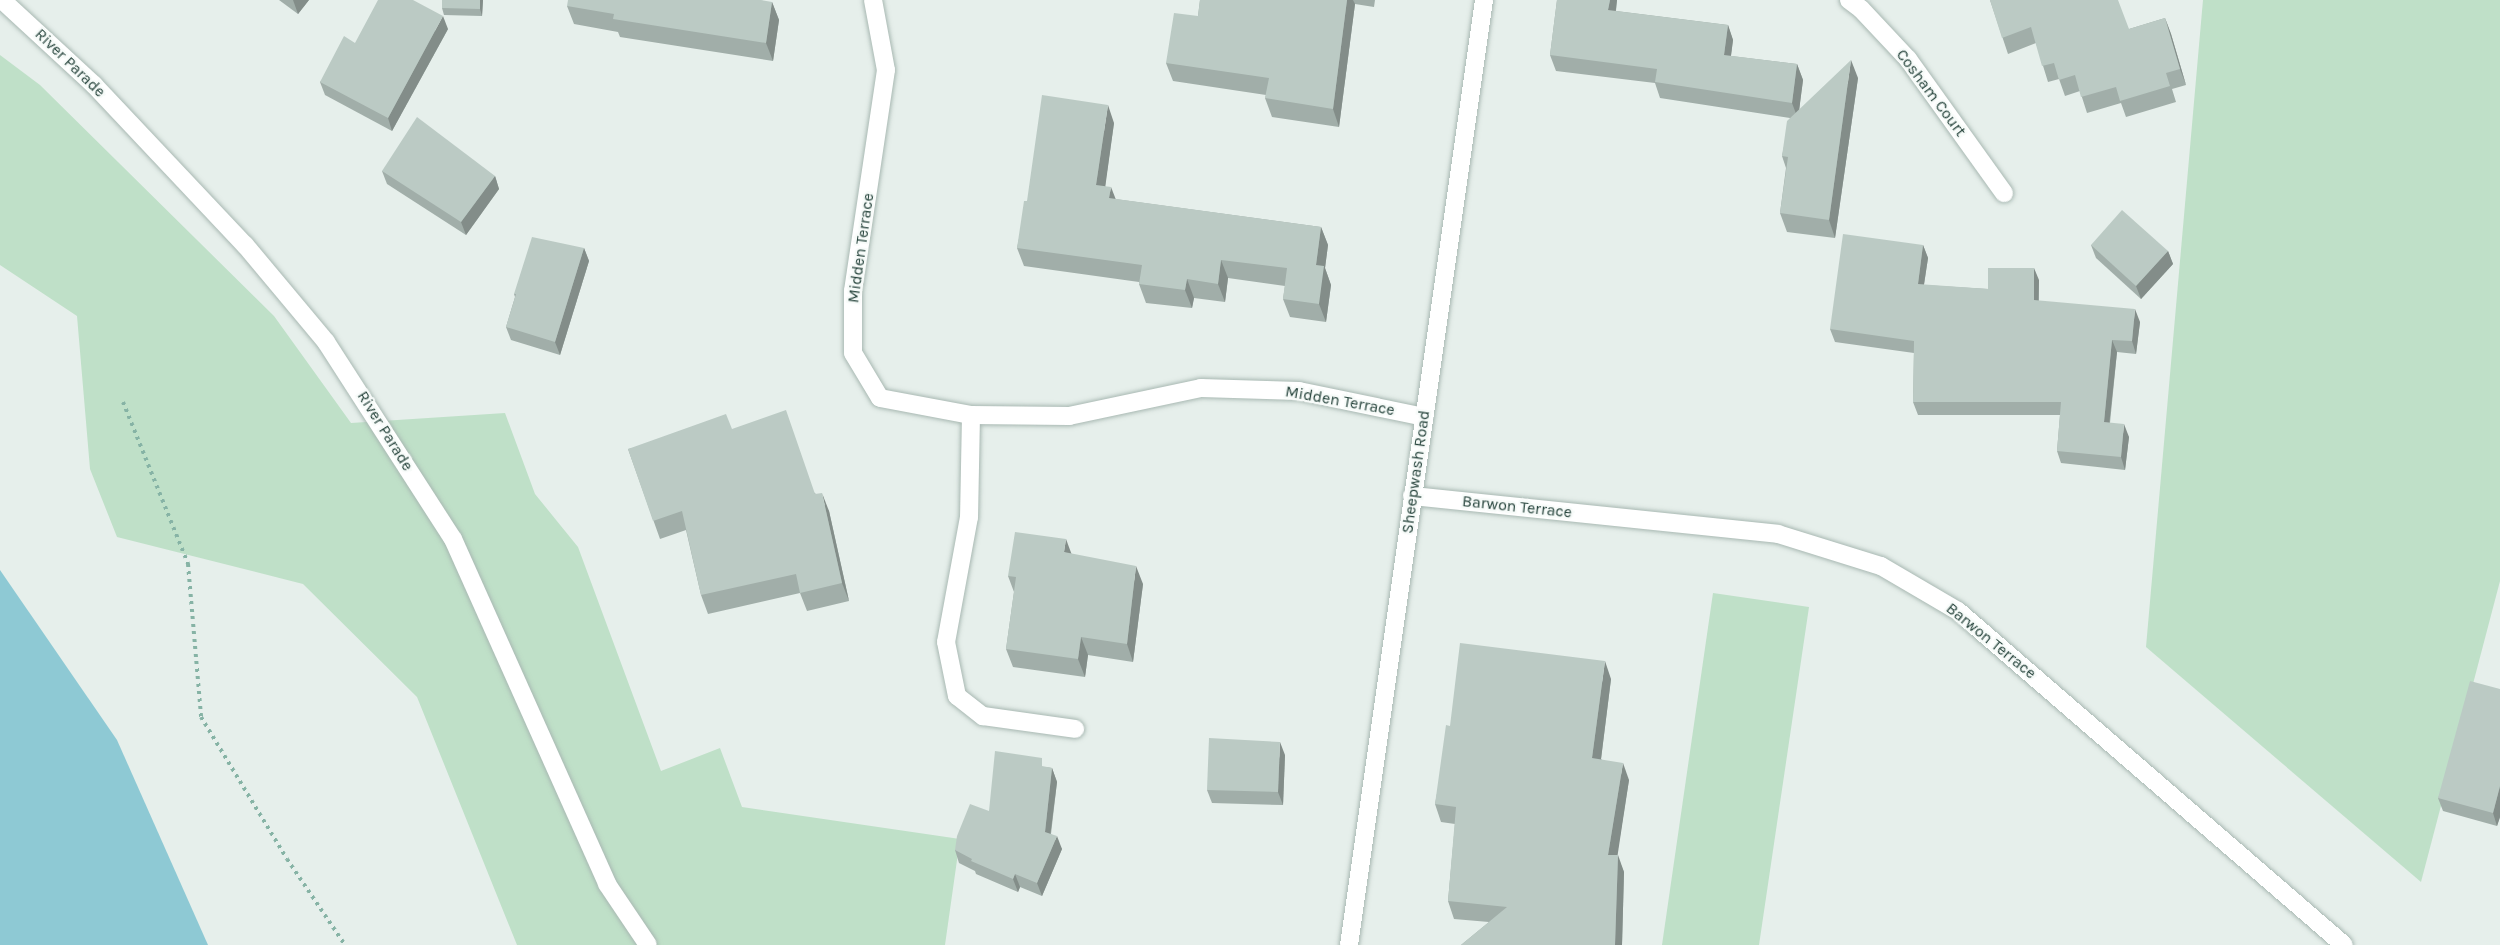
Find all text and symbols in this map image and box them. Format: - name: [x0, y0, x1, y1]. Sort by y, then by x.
- street label: River Parade: [31, 25, 109, 101]
- street label: Cosham Court: [1892, 46, 1970, 140]
- street label: Midden Terrace: [844, 192, 878, 304]
- street label: Midden Terrace: [1284, 382, 1396, 420]
- street label: River Parade: [353, 388, 417, 474]
- street label: Sheepwash Road: [1398, 409, 1434, 535]
- street label: Barwon Terrace: [1461, 492, 1573, 522]
- street label: Barwon Terrace: [1942, 599, 2040, 683]

